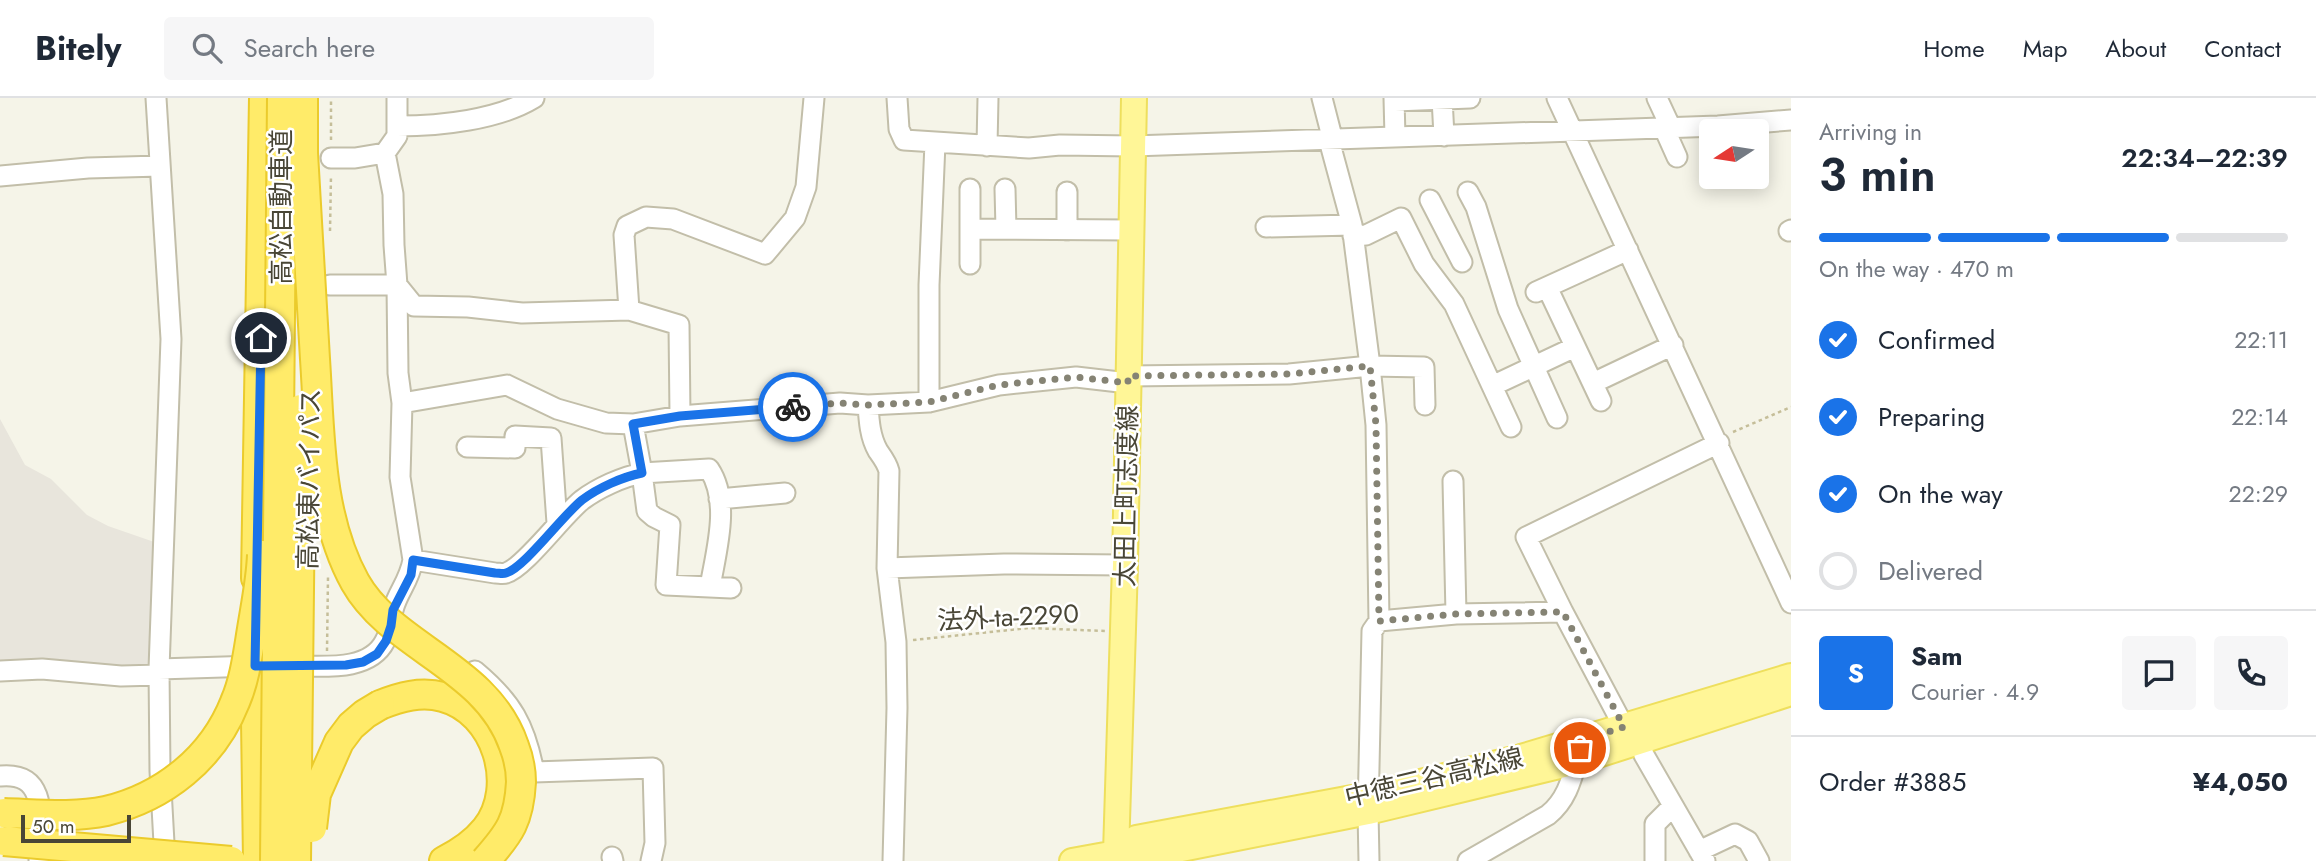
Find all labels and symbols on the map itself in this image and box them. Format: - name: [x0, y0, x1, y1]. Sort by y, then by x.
- north arrow: [1699, 119, 1769, 189]
- street label: 高松自動車道: [262, 129, 300, 285]
- pin: [231, 308, 291, 368]
- courier: [758, 372, 828, 442]
- street label: 高松東バイパス: [288, 388, 330, 570]
- street label: 太田上町志度線: [1105, 405, 1147, 587]
- street label: 法外-ta-2290: [936, 594, 1080, 640]
- pin: [1550, 718, 1610, 778]
- street label: 中徳三谷高松線: [1341, 738, 1527, 816]
- scale bar: [21, 812, 131, 844]

